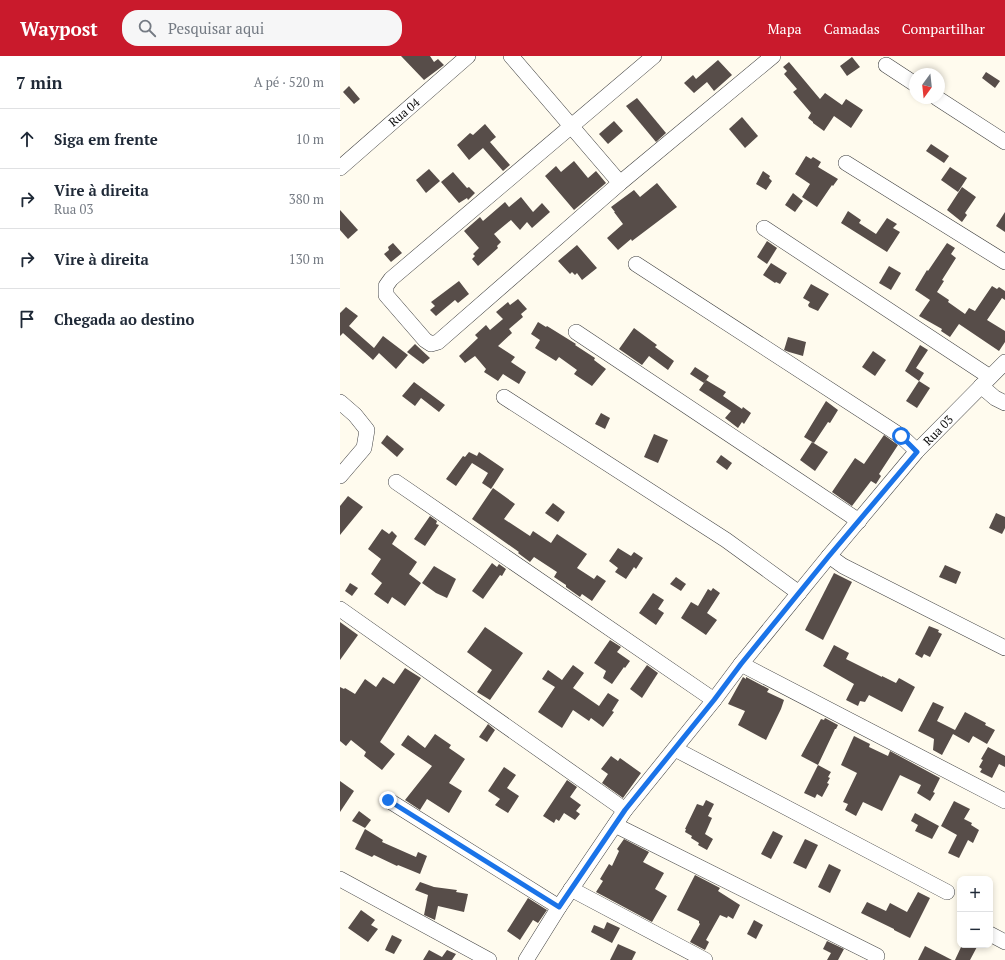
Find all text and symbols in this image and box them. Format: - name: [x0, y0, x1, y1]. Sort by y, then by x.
- search box: [122, 10, 402, 46]
- text: Waypost: [20, 16, 98, 41]
- icon: search: [136, 17, 158, 39]
- text: Pesquisar aqui: [168, 18, 264, 38]
- text: Mapa: [767, 19, 802, 38]
- text: Camadas: [824, 19, 880, 38]
- text: Compartilhar: [902, 19, 985, 38]
- north arrow: [909, 68, 945, 104]
- text: 7 min: [16, 71, 63, 94]
- text: A pé · 520 m: [254, 73, 324, 91]
- street label: Rua 04: [385, 94, 423, 130]
- icon: ahead: [16, 128, 38, 150]
- text: Siga em frente: [54, 129, 158, 149]
- text: 10 m: [296, 130, 324, 148]
- text: Vire à direita: [54, 180, 149, 200]
- icon: right: [16, 188, 38, 210]
- text: 380 m: [289, 190, 324, 208]
- text: Rua 03: [54, 200, 93, 218]
- icon: right: [16, 248, 38, 270]
- text: Vire à direita: [54, 249, 149, 269]
- text: 130 m: [289, 250, 324, 268]
- icon: arrive: [16, 308, 38, 330]
- text: Chegada ao destino: [54, 309, 194, 329]
- street label: Rua 03: [920, 412, 956, 448]
- route start: [892, 427, 910, 445]
- route end: [379, 791, 397, 809]
- map controls: [957, 876, 993, 948]
- button: +: [957, 876, 993, 912]
- button: −: [957, 912, 993, 948]

